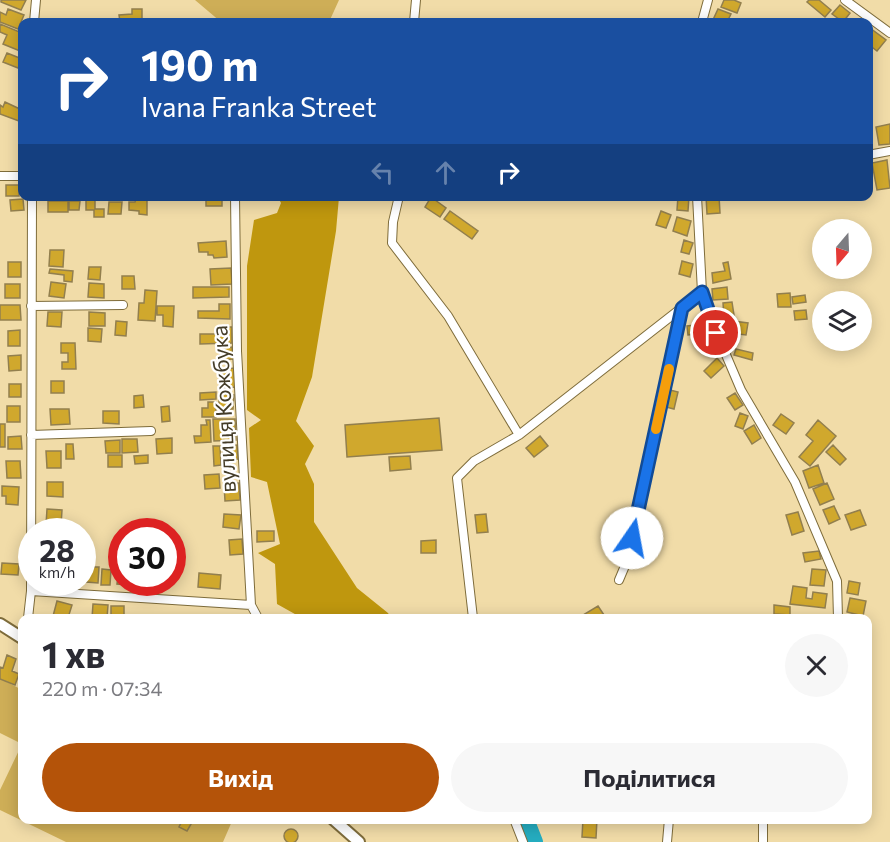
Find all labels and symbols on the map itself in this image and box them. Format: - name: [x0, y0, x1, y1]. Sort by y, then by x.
- north arrow: [812, 219, 872, 279]
- pin: [690, 307, 741, 358]
- street label: вулиця Кожбука: [205, 325, 241, 493]
- position arrow: [600, 506, 664, 570]
- speed limit sign: 30: [108, 518, 186, 596]

